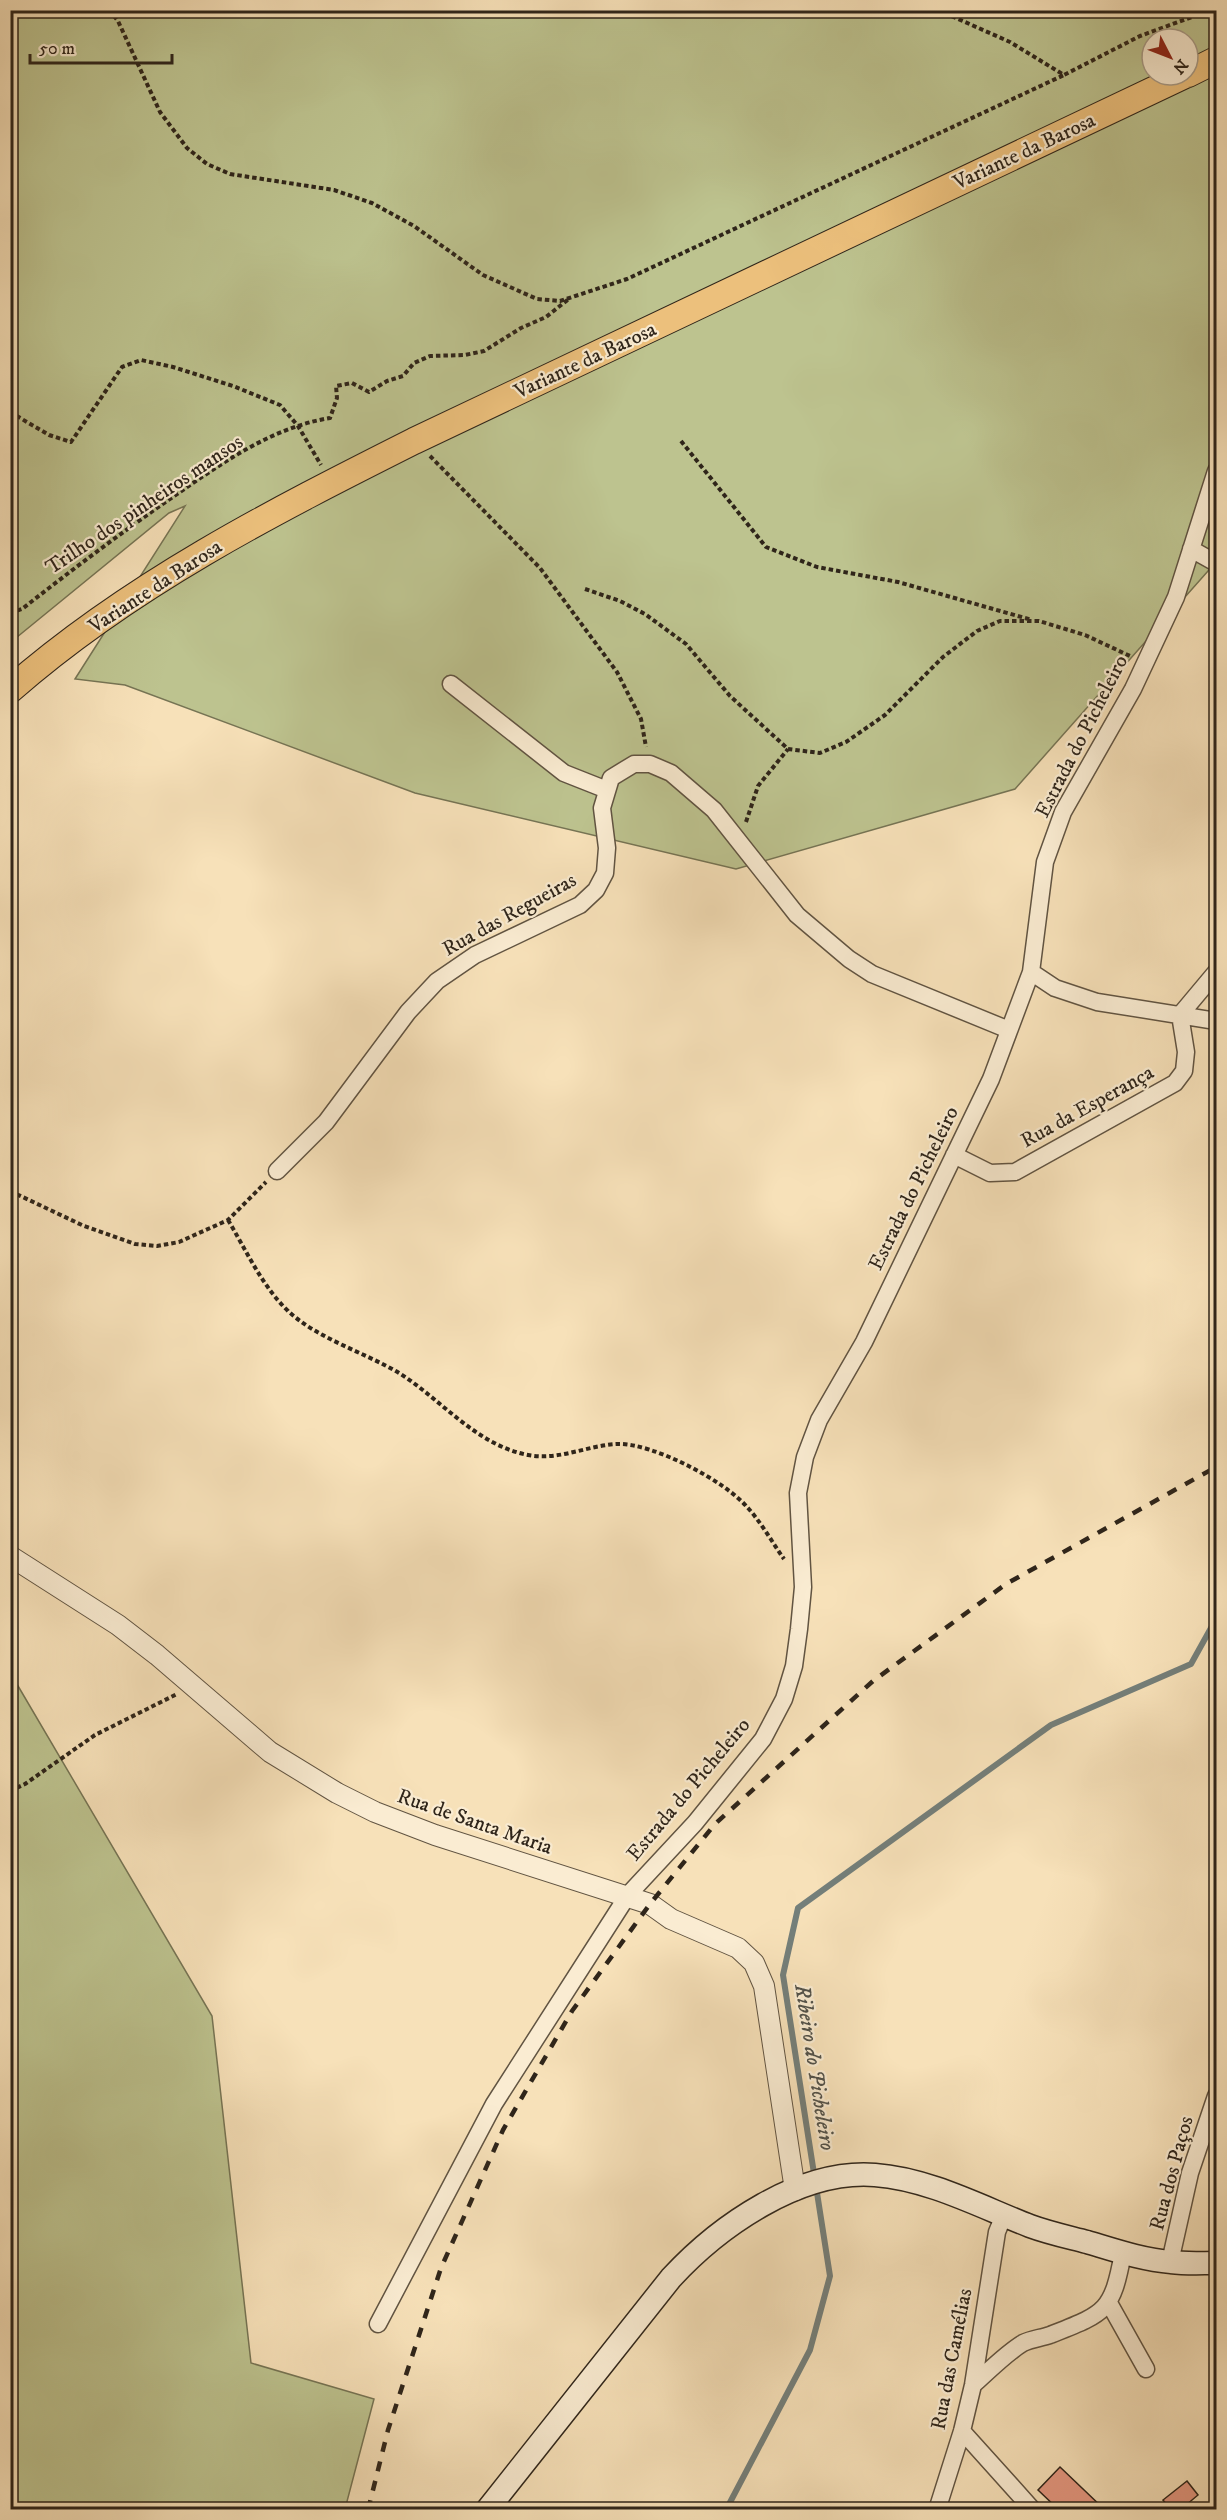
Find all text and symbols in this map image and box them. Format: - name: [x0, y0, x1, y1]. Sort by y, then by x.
- scale bar: [30, 27, 172, 65]
- north arrow: [1140, 27, 1200, 87]
- text: 50 m: [39, 38, 75, 60]
- text: N: [1169, 55, 1192, 78]
- street label: Variante da Barosa: [948, 108, 1100, 197]
- street label: Variante da Barosa: [509, 317, 661, 406]
- street label: Trilho dos pinheiros mansos: [41, 429, 248, 581]
- street label: Variante da Barosa: [83, 534, 227, 640]
- street label: Estrada do Picheleiro: [1030, 651, 1134, 822]
- street label: Rua das Regueiras: [438, 867, 581, 962]
- street label: Rua da Esperança: [1016, 1060, 1159, 1154]
- street label: Estrada do Picheleiro: [863, 1102, 965, 1275]
- street label: Estrada do Picheleiro: [621, 1713, 756, 1867]
- street label: Rua de Santa Maria: [394, 1783, 556, 1861]
- water label: Ribeiro do Picheleiro: [788, 1981, 841, 2152]
- street label: Rua dos Paços: [1144, 2113, 1200, 2233]
- street label: Rua das Camélias: [926, 2286, 978, 2432]

